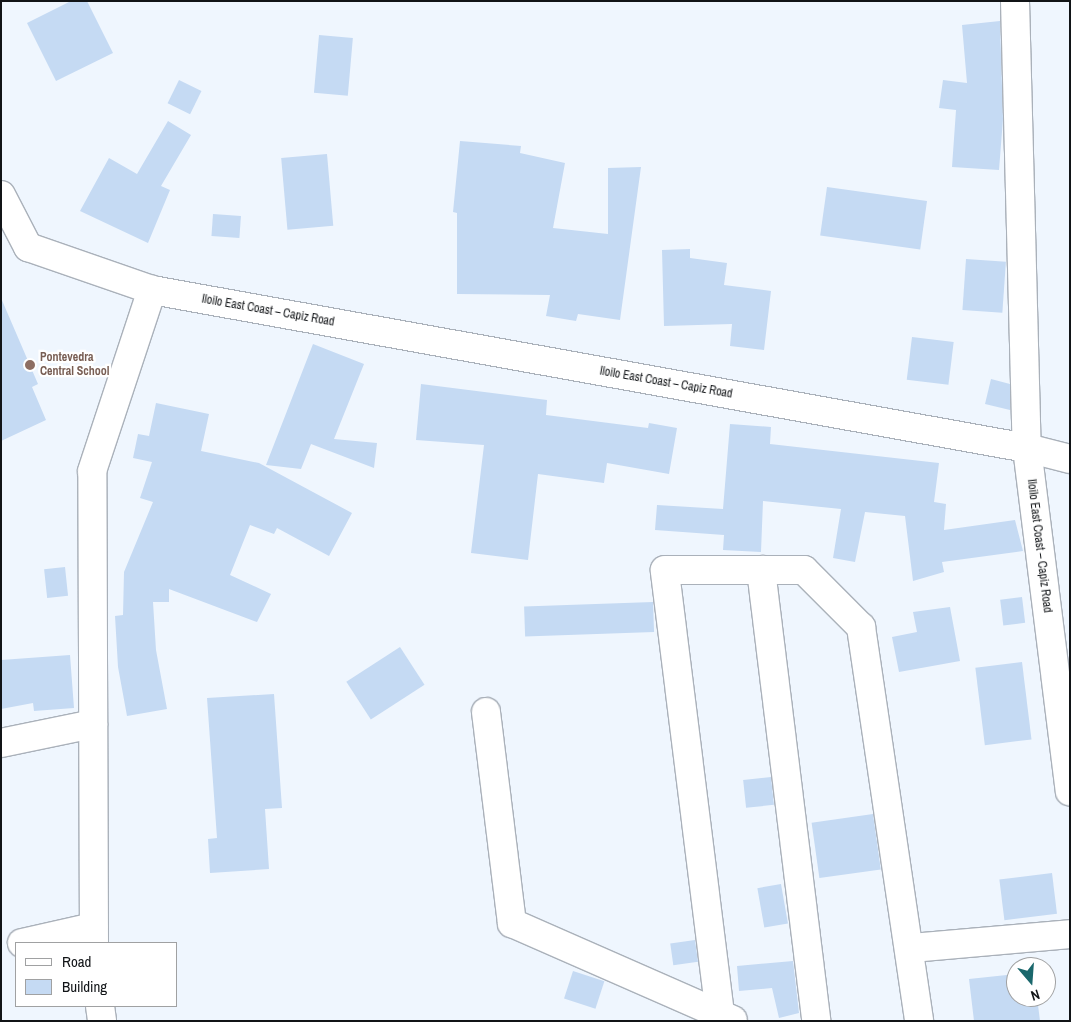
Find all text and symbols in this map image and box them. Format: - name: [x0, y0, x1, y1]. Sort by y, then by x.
- street label: Iloilo East Coast – Capiz Road: [200, 292, 336, 330]
- place label: Pontevedra Central School: [40, 351, 109, 379]
- marker: Pontevedra Central School: [24, 359, 36, 371]
- street label: Iloilo East Coast – Capiz Road: [598, 364, 734, 402]
- street label: Iloilo East Coast – Capiz Road: [1024, 478, 1054, 614]
- legend: [15, 942, 178, 1007]
- text: Road: [62, 951, 91, 972]
- north arrow: [1006, 957, 1056, 1007]
- text: Building: [62, 976, 107, 997]
- text: N: [1029, 985, 1042, 1005]

